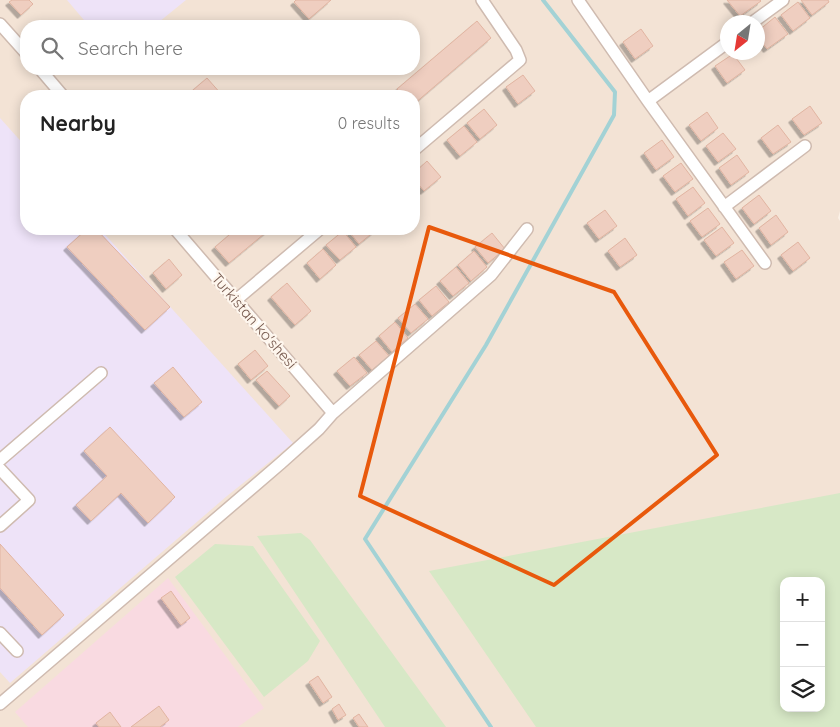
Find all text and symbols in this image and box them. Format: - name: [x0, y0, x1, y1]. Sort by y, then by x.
- north arrow: [720, 15, 765, 60]
- search box: [20, 20, 420, 75]
- icon: search: [38, 34, 66, 62]
- text: Search here: [78, 36, 183, 60]
- text: Nearby: [40, 110, 116, 136]
- text: 0 results: [338, 113, 400, 133]
- street label: Turkistan ko'shesi: [208, 269, 301, 372]
- map controls: [780, 577, 825, 712]
- button: +: [780, 577, 825, 622]
- button: −: [780, 622, 825, 667]
- button: layers: [780, 667, 825, 712]

